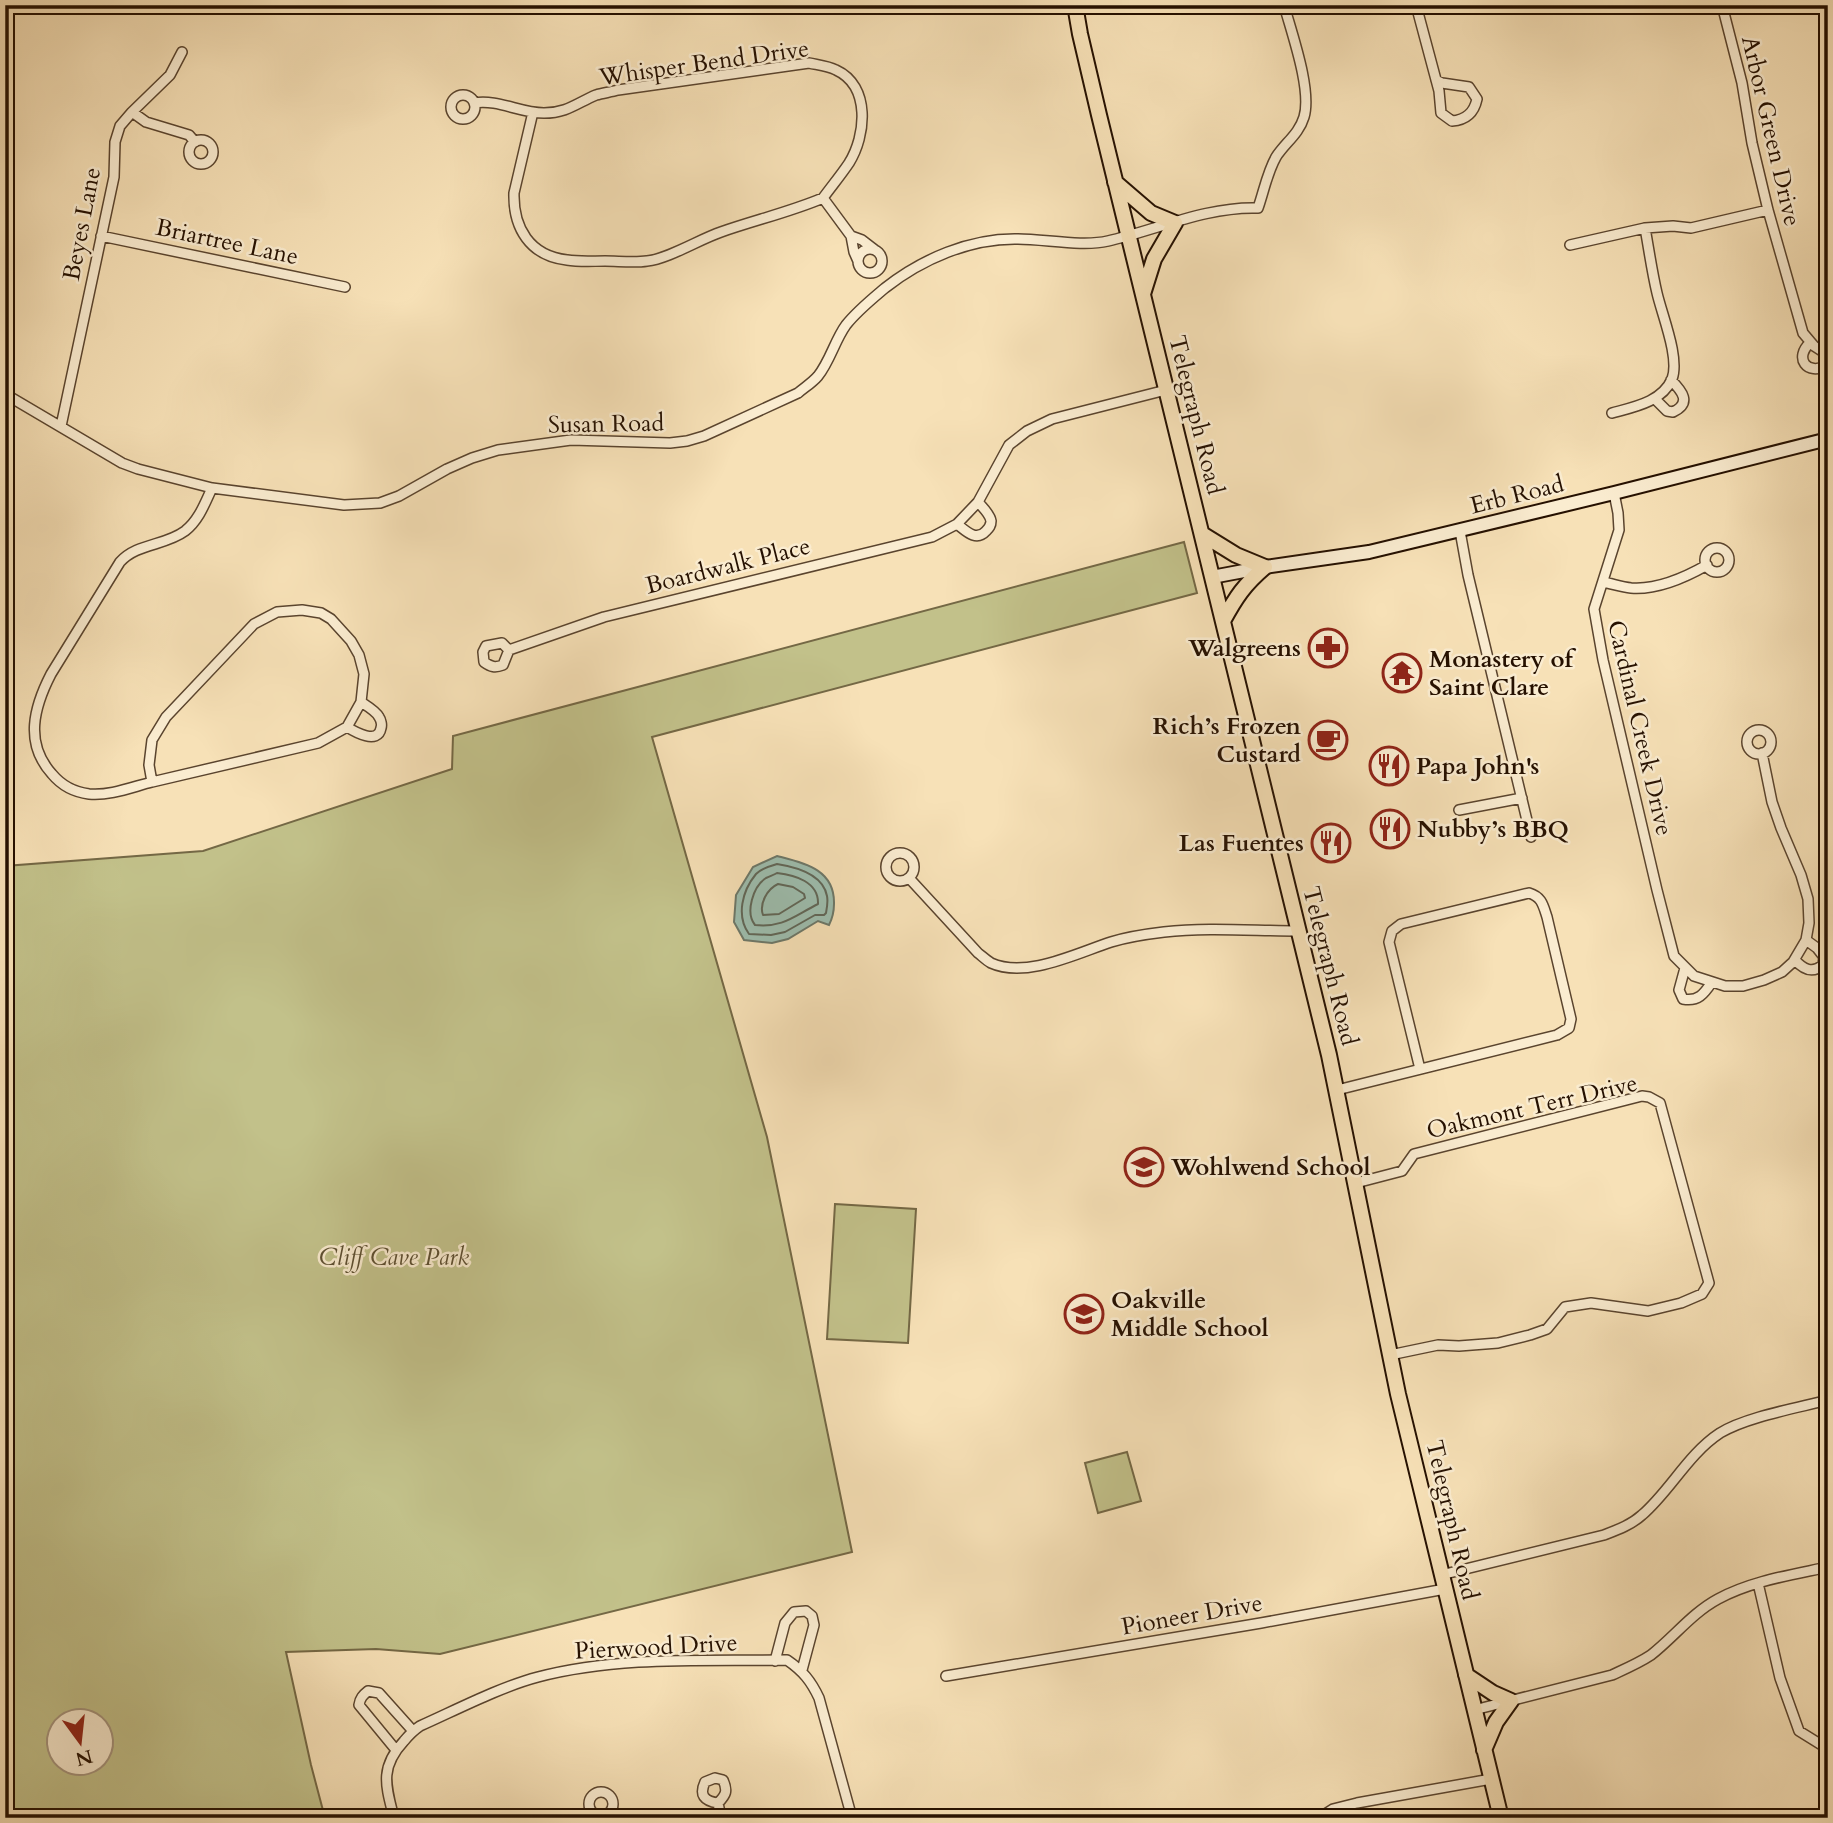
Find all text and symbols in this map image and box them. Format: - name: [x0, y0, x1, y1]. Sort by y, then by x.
- street label: Whisper Bend Drive: [596, 32, 811, 94]
- street label: Arbor Green Drive: [1733, 33, 1809, 229]
- street label: Beyes Lane: [55, 165, 109, 283]
- street label: Briartree Lane: [153, 211, 301, 273]
- street label: Telegraph Road: [1160, 332, 1232, 498]
- street label: Susan Road: [548, 406, 665, 442]
- street label: Erb Road: [1467, 467, 1568, 523]
- street label: Boardwalk Place: [642, 530, 814, 602]
- street label: Cardinal Creek Drive: [1599, 617, 1681, 839]
- pharmacy icon: Walgreens: [1307, 627, 1349, 669]
- place label: Walgreens: [1187, 632, 1301, 665]
- place label: Monastery of Saint Clare: [1429, 643, 1577, 704]
- temple icon: Monastery of Saint Clare: [1381, 652, 1423, 694]
- place label: Rich’s Frozen Custard: [1153, 710, 1302, 771]
- cafe icon: Rich’s Frozen Custard: [1307, 719, 1349, 761]
- restaurant icon: Papa John's: [1368, 745, 1410, 787]
- place label: Papa John's: [1416, 750, 1539, 783]
- restaurant icon: Nubby’s BBQ: [1369, 808, 1411, 850]
- place label: Nubby’s BBQ: [1417, 813, 1569, 846]
- restaurant icon: Las Fuentes: [1310, 822, 1352, 864]
- place label: Las Fuentes: [1179, 827, 1304, 860]
- street label: Telegraph Road: [1294, 883, 1366, 1049]
- street label: Oakmont Terr Drive: [1423, 1067, 1641, 1147]
- school or university icon: Wohlwend School: [1123, 1146, 1165, 1188]
- place label: Wohlwend School: [1170, 1151, 1370, 1184]
- park label: Cliff Cave Park: [319, 1241, 469, 1274]
- place label: Oakville Middle School: [1111, 1284, 1269, 1345]
- school or university icon: Oakville Middle School: [1063, 1293, 1105, 1335]
- street label: Telegraph Road: [1418, 1437, 1486, 1603]
- street label: Pioneer Drive: [1119, 1586, 1265, 1644]
- street label: Pierwood Drive: [574, 1626, 738, 1668]
- north arrow: [46, 1708, 116, 1778]
- text: N: [72, 1743, 95, 1772]

